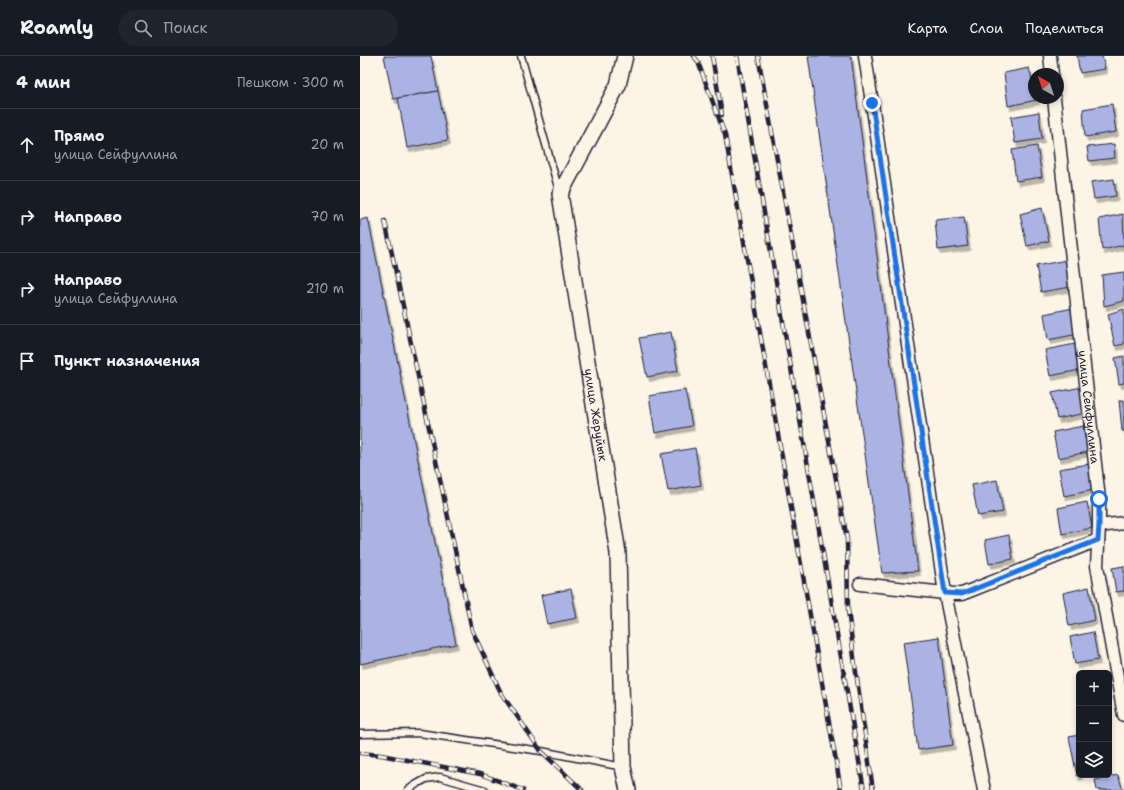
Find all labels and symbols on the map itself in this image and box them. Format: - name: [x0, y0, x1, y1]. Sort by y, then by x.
- north arrow: [1028, 68, 1064, 104]
- route end: [863, 94, 881, 112]
- street label: улица Сейфуллина: [1074, 350, 1103, 465]
- street label: улица Жеруйык: [580, 367, 611, 463]
- route start: [1090, 490, 1108, 508]

